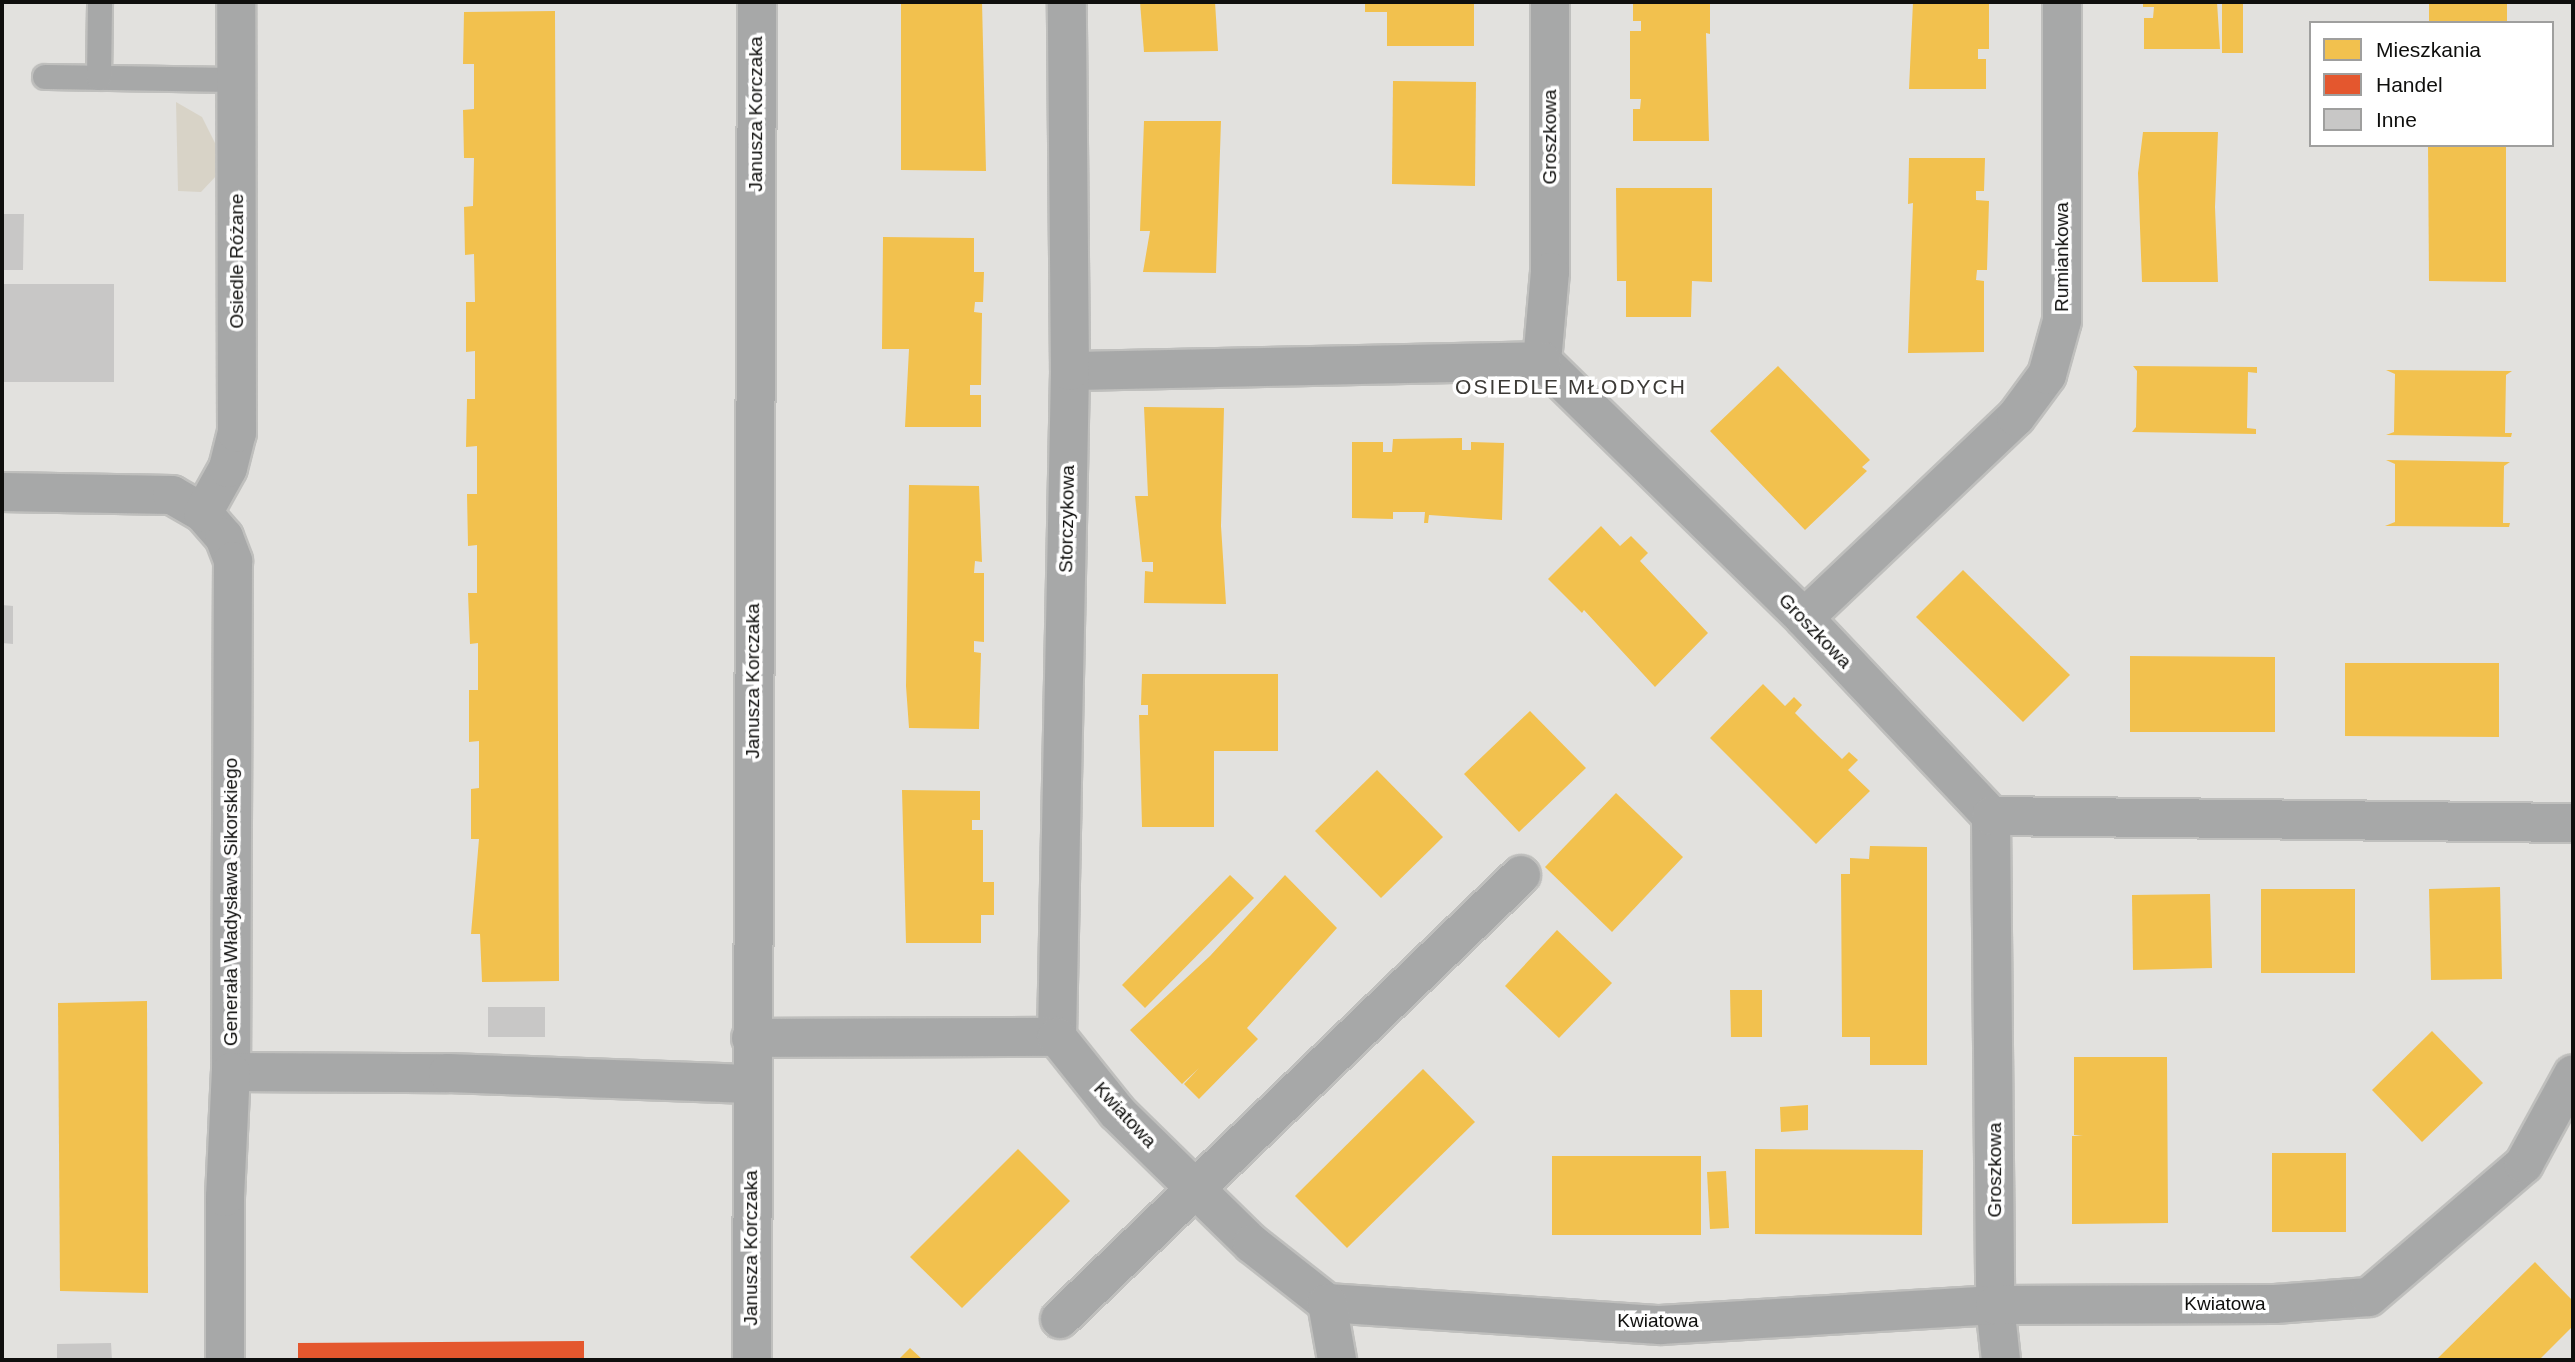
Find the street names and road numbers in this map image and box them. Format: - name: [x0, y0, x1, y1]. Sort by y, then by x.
- street label: Janusza Korczaka: [745, 36, 767, 192]
- street label: Groszkowa: [1539, 89, 1561, 185]
- street label: Osiedle Różane: [226, 193, 248, 329]
- street label: Rumiankowa: [2051, 202, 2073, 312]
- street label: Storczykowa: [1055, 465, 1079, 573]
- street label: Groszkowa: [1774, 589, 1856, 673]
- street label: Janusza Korczaka: [742, 603, 764, 759]
- street label: Generała Władysława Sikorskiego: [220, 758, 242, 1046]
- street label: Kwiatowa: [1089, 1077, 1161, 1153]
- street label: Groszkowa: [1984, 1122, 2006, 1218]
- street label: Janusza Korczaka: [740, 1170, 762, 1326]
- street label: Kwiatowa: [2184, 1293, 2266, 1315]
- street label: Kwiatowa: [1617, 1310, 1699, 1332]

